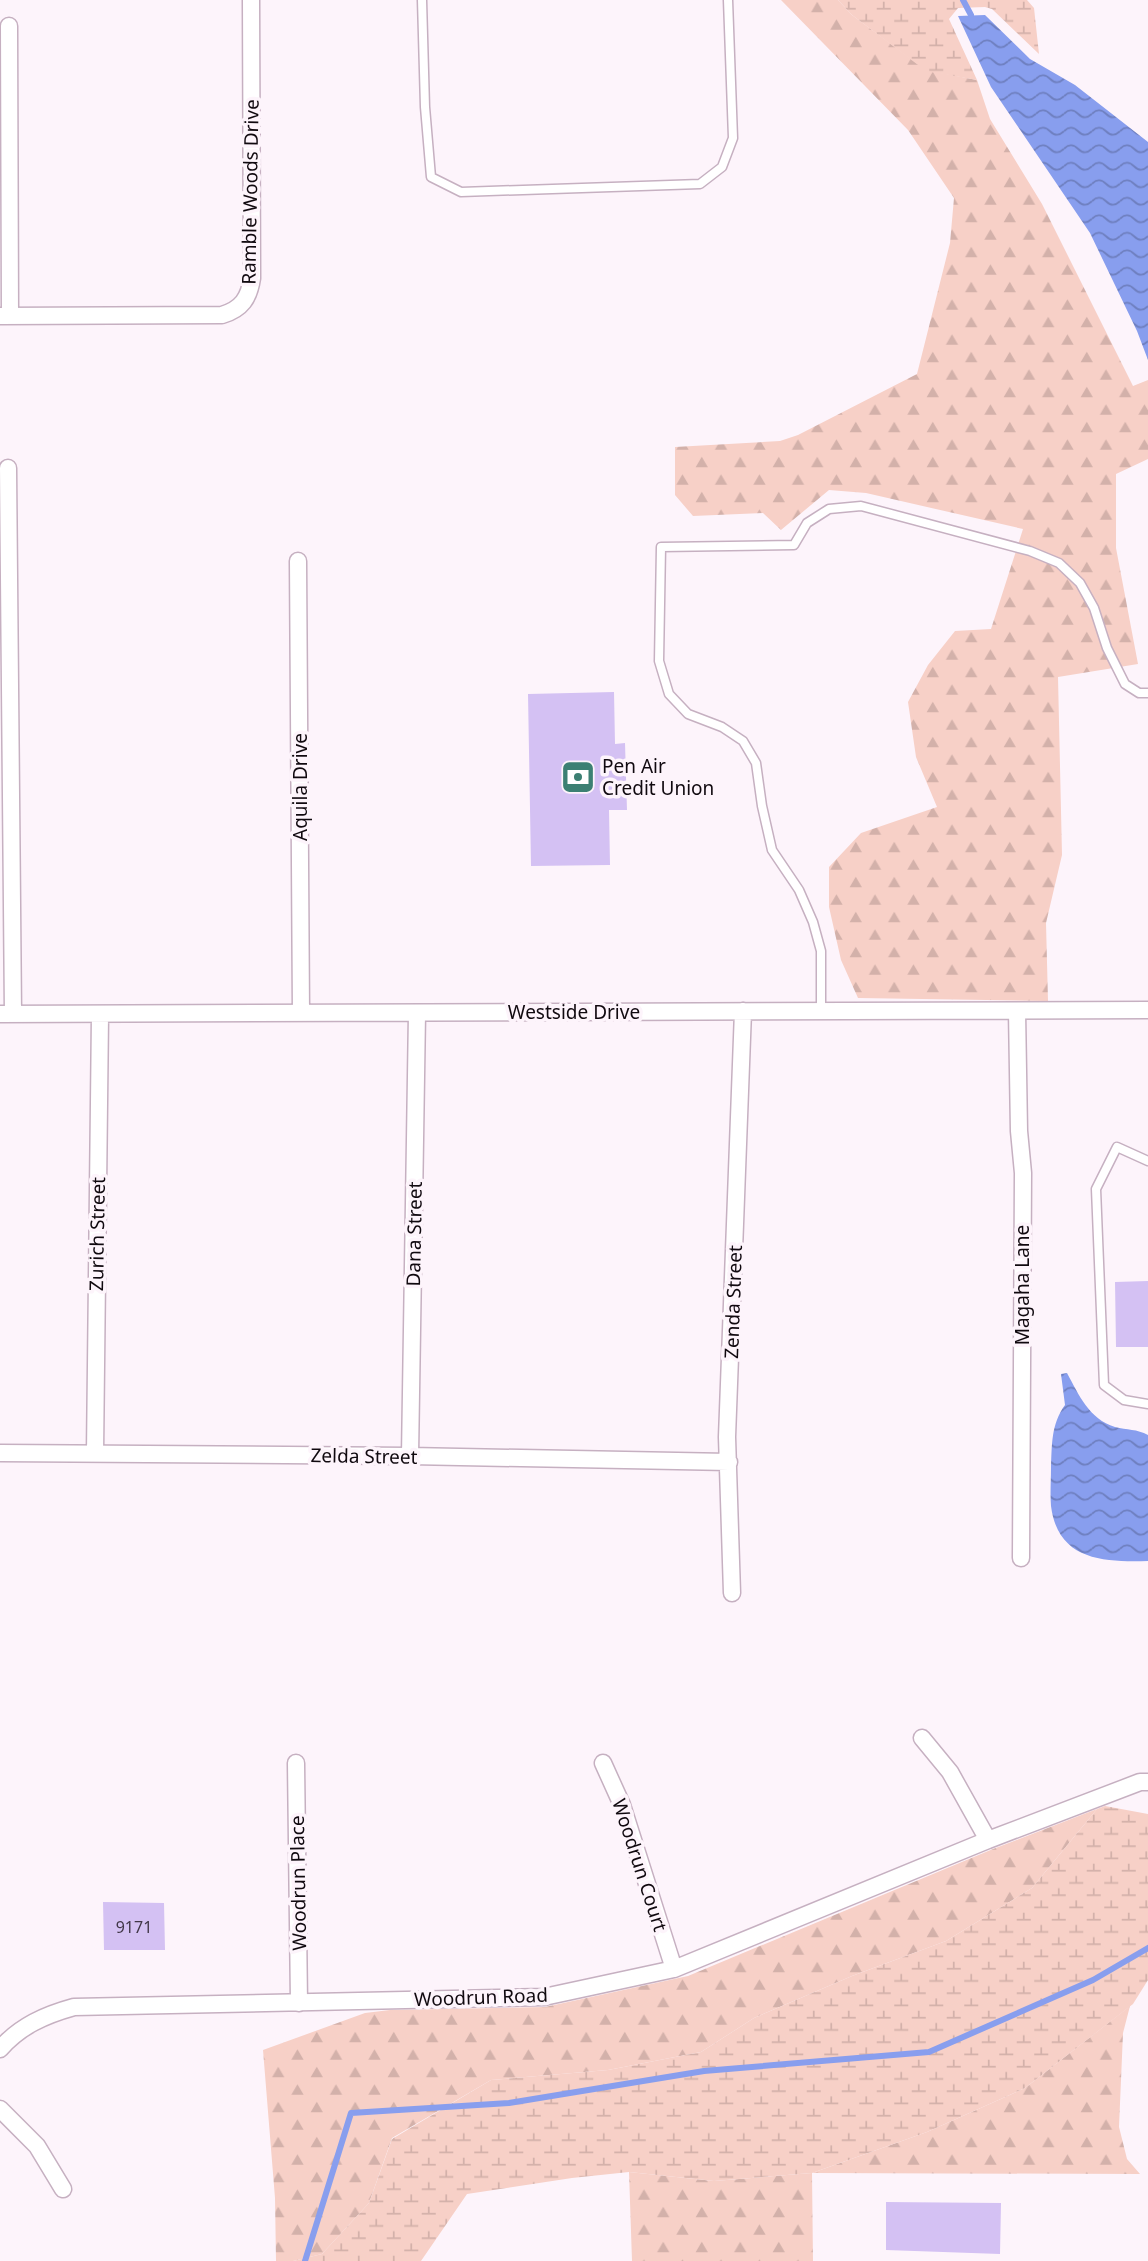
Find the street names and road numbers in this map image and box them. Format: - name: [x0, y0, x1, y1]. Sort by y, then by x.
- street label: Ramble Woods Drive: [235, 99, 265, 285]
- street label: Aquila Drive: [287, 733, 313, 841]
- street label: Westside Drive: [508, 999, 640, 1025]
- street label: Zurich Street: [83, 1177, 111, 1291]
- street label: Dana Street: [400, 1181, 428, 1287]
- street label: Magaha Lane: [1009, 1225, 1035, 1345]
- street label: Zenda Street: [718, 1245, 748, 1359]
- street label: Zelda Street: [310, 1442, 418, 1470]
- street label: Woodrun Court: [606, 1795, 674, 1935]
- street label: Woodrun Place: [284, 1815, 312, 1951]
- street label: Woodrun Road: [414, 1982, 548, 2012]

